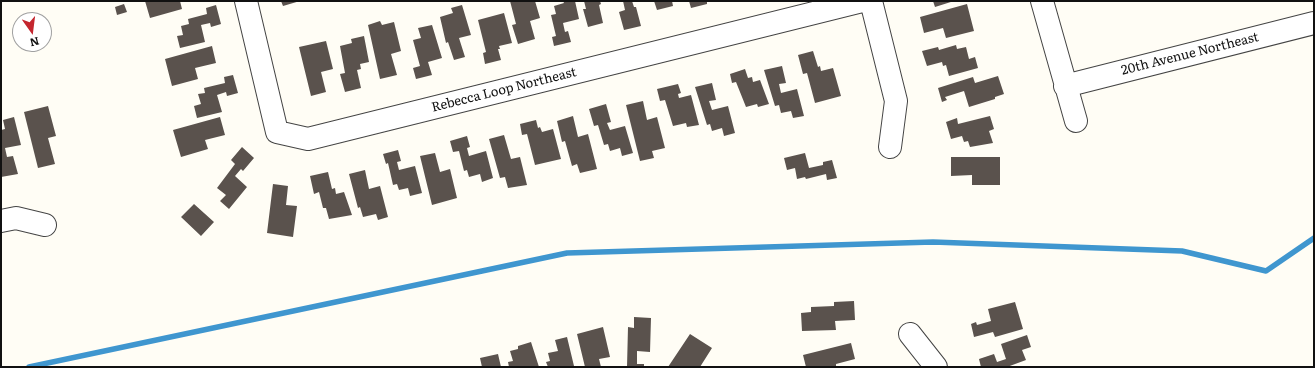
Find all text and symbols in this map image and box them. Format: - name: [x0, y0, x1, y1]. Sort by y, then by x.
- north arrow: [12, 12, 52, 52]
- street label: 20th Avenue Northeast: [1120, 29, 1260, 79]
- text: N: [28, 34, 41, 52]
- street label: Rebecca Loop Northeast: [430, 64, 578, 116]

